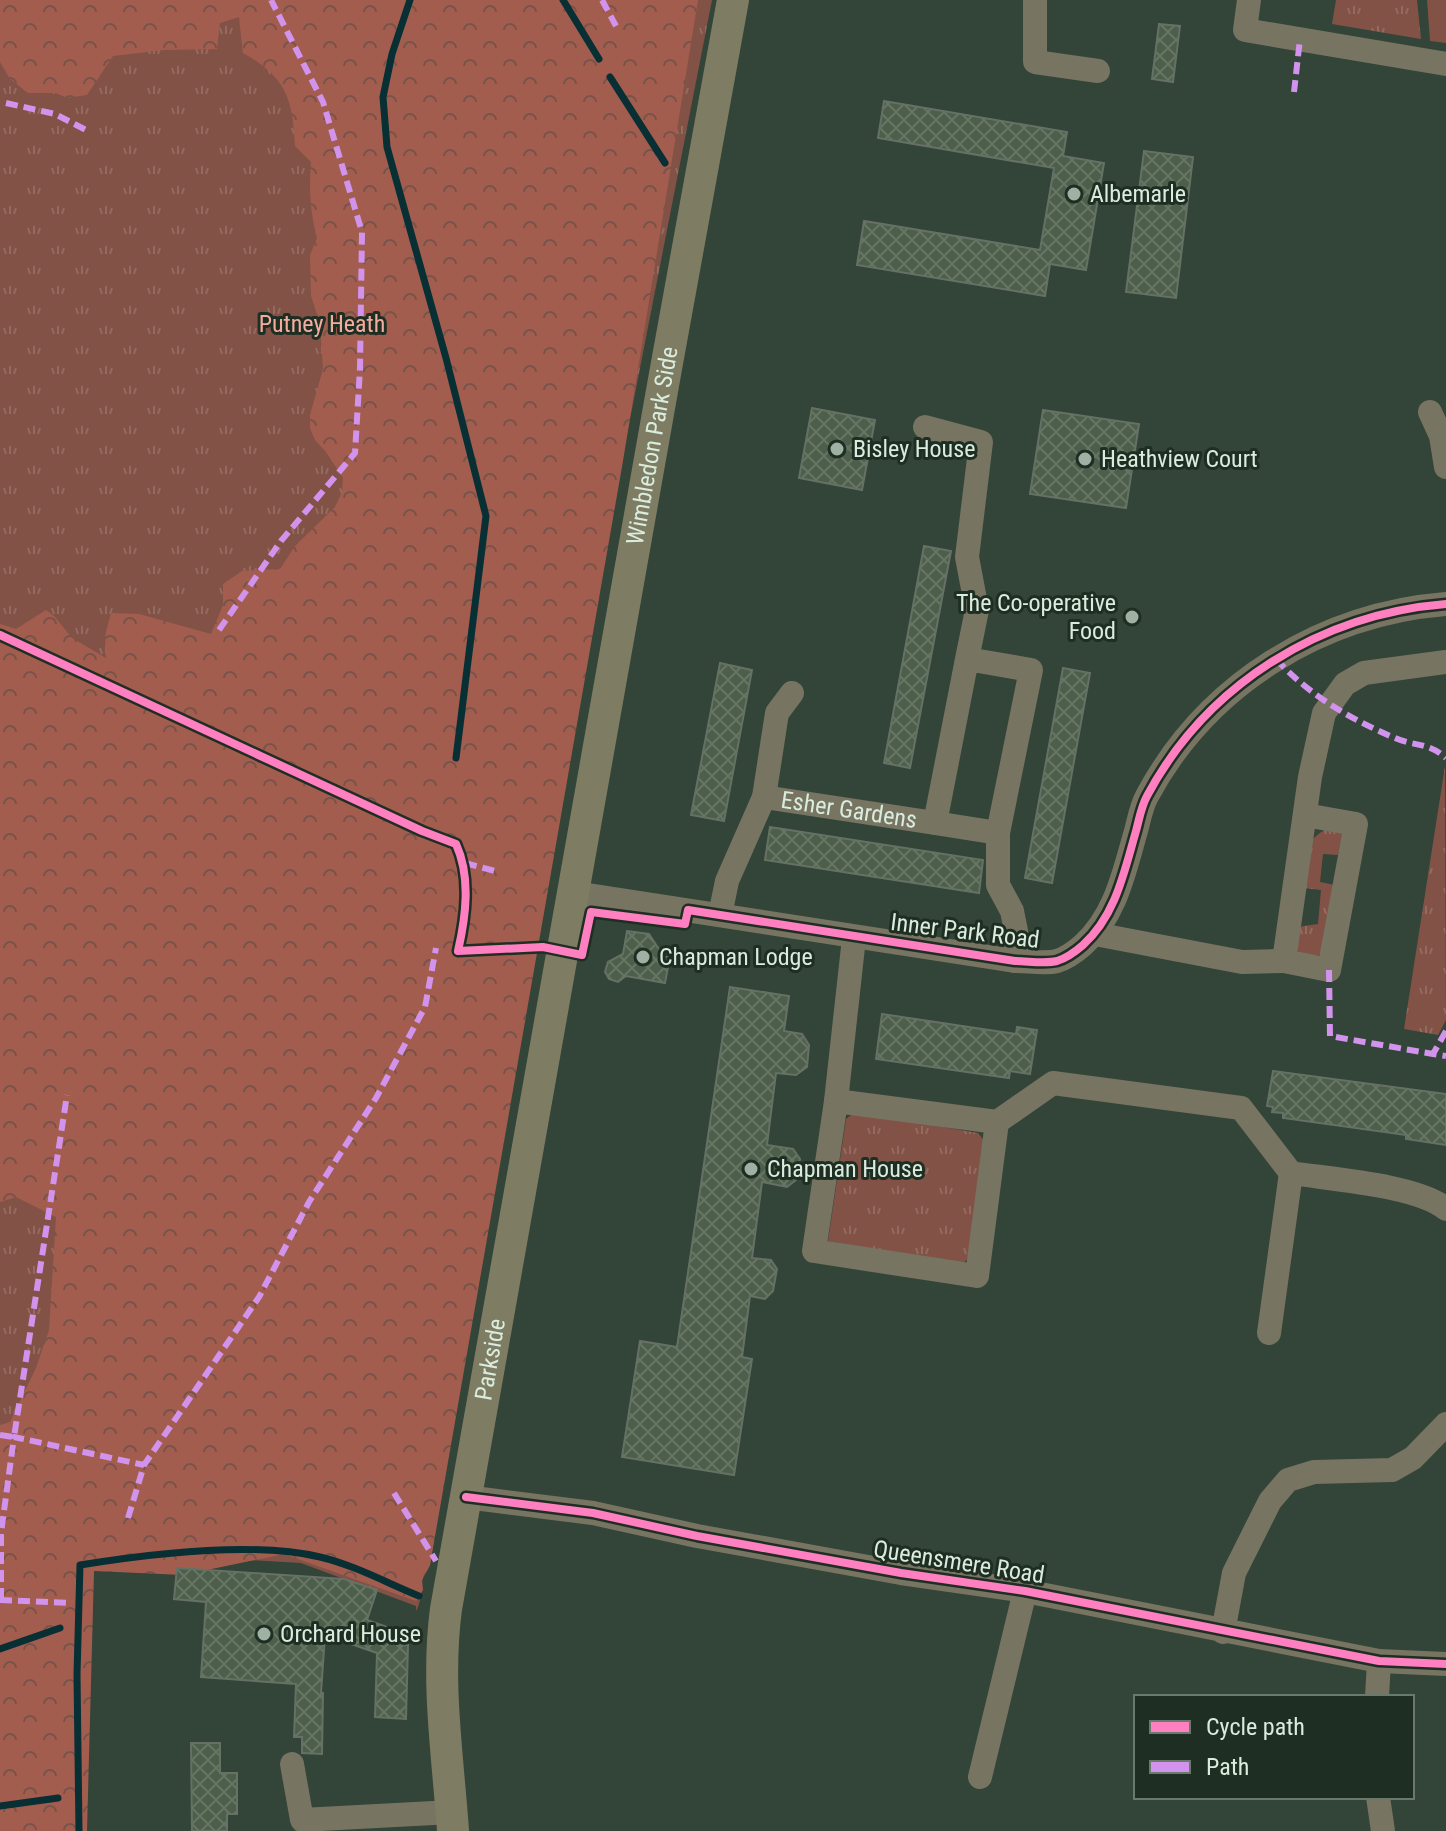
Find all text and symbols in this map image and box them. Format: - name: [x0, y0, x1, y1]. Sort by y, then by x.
- place label: Albemarle: [1090, 180, 1186, 208]
- marker: Albemarle: [1065, 185, 1083, 203]
- park label: Putney Heath: [259, 310, 385, 338]
- street label: Wimbledon Park Side: [621, 344, 684, 547]
- place label: Bisley House: [853, 435, 975, 463]
- marker: Bisley House: [828, 440, 846, 458]
- place label: Heathview Court: [1101, 445, 1258, 473]
- marker: Heathview Court: [1076, 450, 1094, 468]
- place label: The Co-operative Food: [956, 589, 1116, 645]
- marker: The Co-operative Food: [1123, 608, 1141, 626]
- street label: Esher Gardens: [779, 786, 919, 834]
- street label: Inner Park Road: [889, 908, 1041, 954]
- place label: Chapman Lodge: [659, 943, 813, 971]
- marker: Chapman Lodge: [634, 948, 652, 966]
- place label: Chapman House: [767, 1155, 923, 1183]
- marker: Chapman House: [742, 1160, 760, 1178]
- street label: Parkside: [469, 1316, 511, 1402]
- street label: Queensmere Road: [872, 1535, 1046, 1589]
- place label: Orchard House: [280, 1620, 421, 1648]
- marker: Orchard House: [255, 1625, 273, 1643]
- legend: [1134, 1695, 1414, 1799]
- text: Cycle path: [1206, 1713, 1305, 1741]
- text: Path: [1206, 1753, 1249, 1781]

